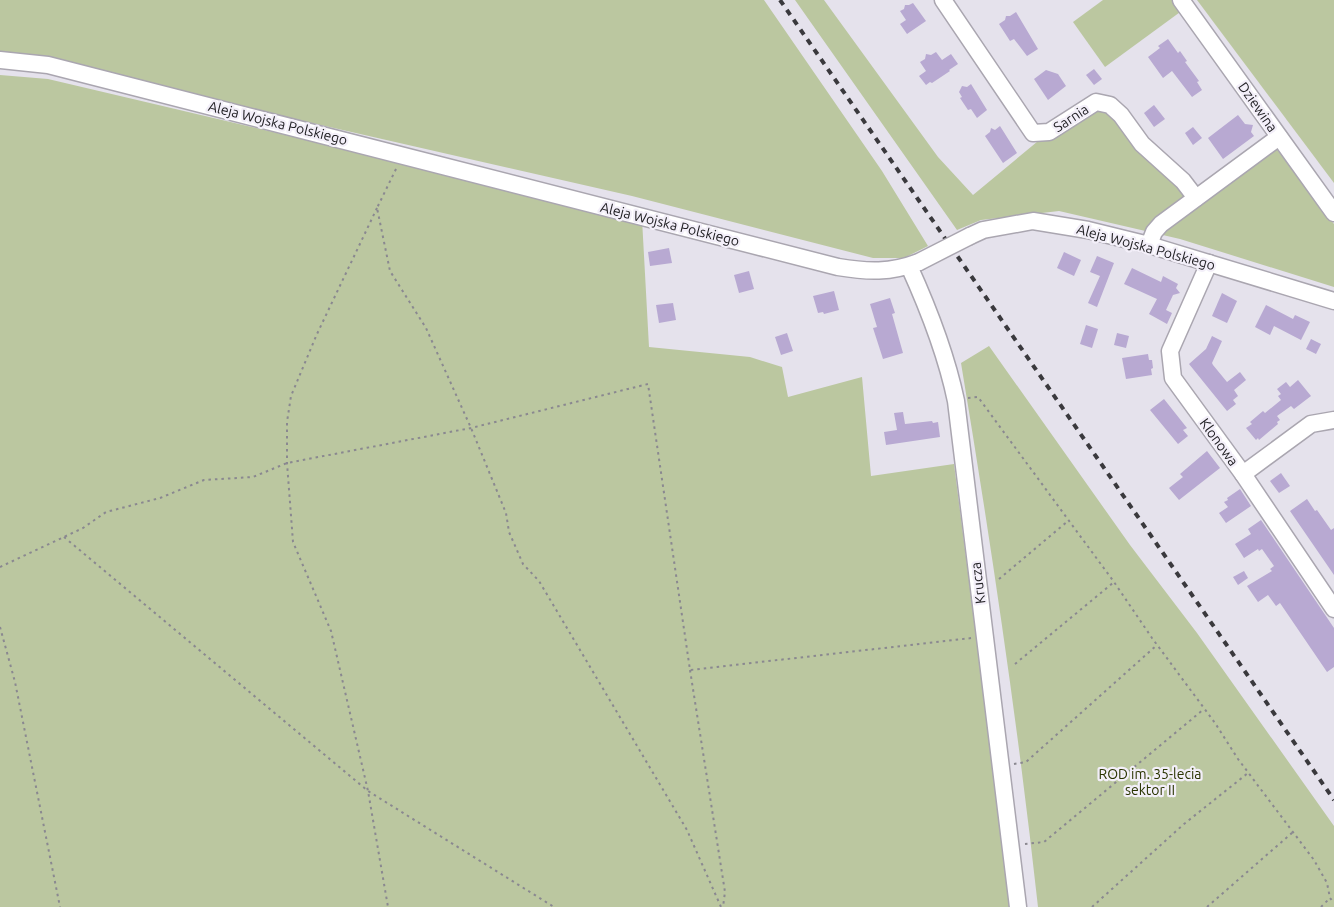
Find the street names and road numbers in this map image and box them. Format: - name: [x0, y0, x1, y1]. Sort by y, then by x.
- street label: Dziewina: [1235, 79, 1281, 135]
- street label: Aleja Wojska Polskiego: [207, 98, 349, 148]
- street label: Sarnia: [1051, 101, 1091, 135]
- street label: Aleja Wojska Polskiego: [599, 199, 741, 249]
- street label: Aleja Wojska Polskiego: [1075, 221, 1217, 273]
- street label: Klonowa: [1196, 415, 1242, 469]
- street label: Krucza: [968, 561, 988, 605]

